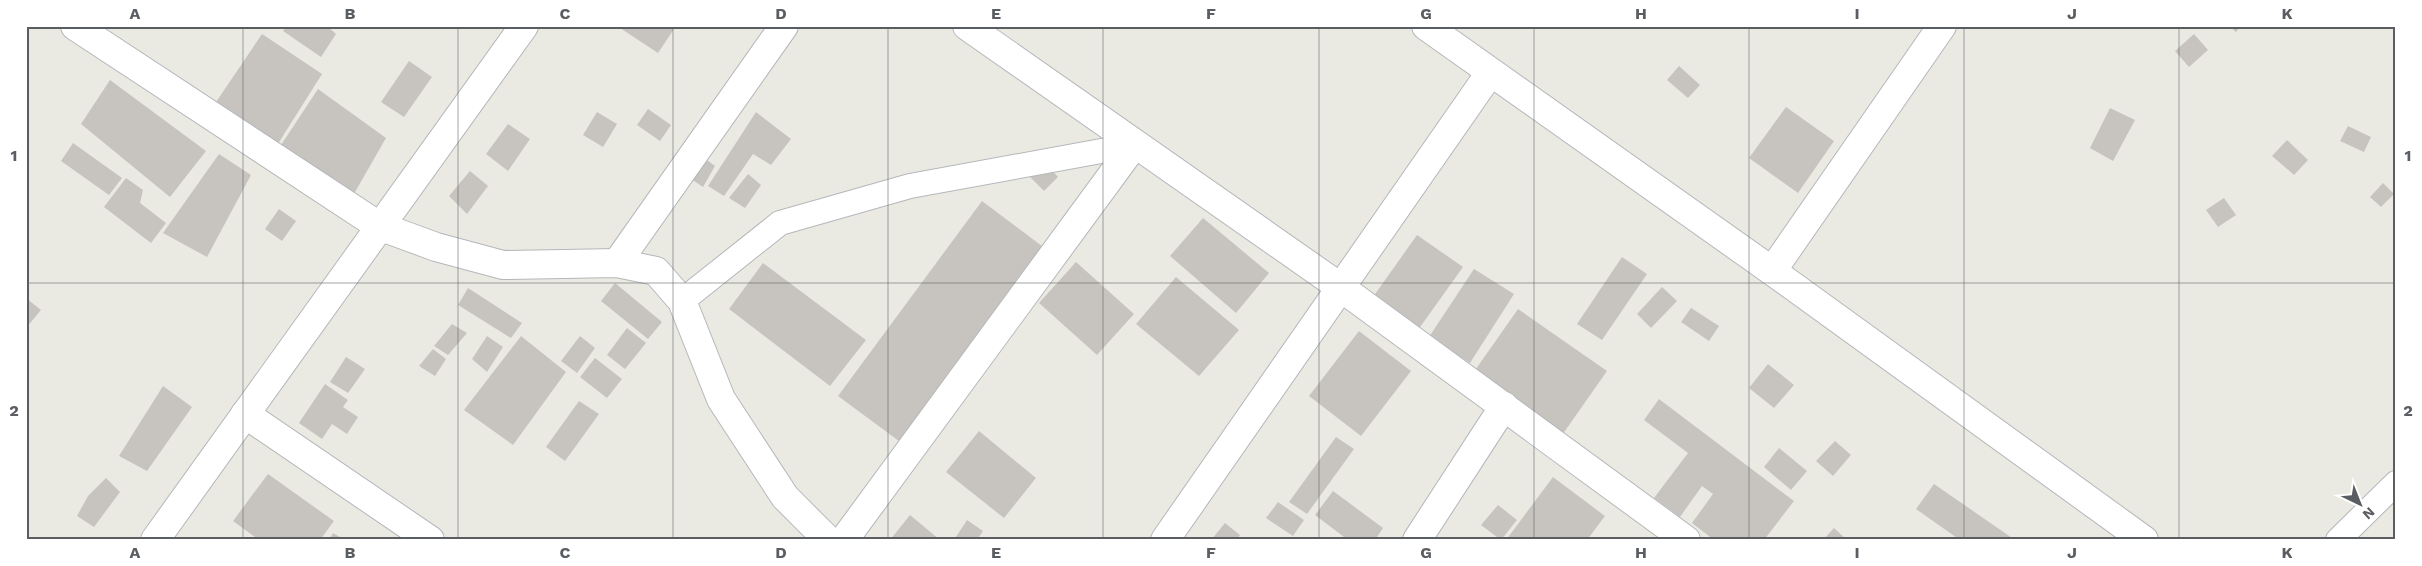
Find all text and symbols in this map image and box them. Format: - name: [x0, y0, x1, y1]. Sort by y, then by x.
- text: A: [130, 4, 141, 23]
- text: B: [345, 4, 356, 23]
- text: C: [560, 4, 571, 23]
- text: D: [775, 4, 787, 23]
- text: E: [991, 4, 1001, 23]
- text: F: [1206, 4, 1216, 23]
- text: G: [1420, 4, 1432, 23]
- text: H: [1635, 4, 1647, 23]
- text: I: [1854, 4, 1860, 23]
- text: J: [2067, 4, 2077, 23]
- text: K: [2281, 4, 2293, 23]
- text: 1: [11, 146, 17, 165]
- text: 1: [2405, 146, 2411, 165]
- text: 2: [9, 401, 19, 420]
- text: 2: [2403, 401, 2413, 420]
- north arrow: [2334, 478, 2384, 528]
- text: N: [2360, 504, 2378, 523]
- text: A: [130, 543, 141, 562]
- text: B: [345, 543, 356, 562]
- text: C: [560, 543, 571, 562]
- text: D: [775, 543, 787, 562]
- text: E: [991, 543, 1001, 562]
- text: F: [1206, 543, 1216, 562]
- text: G: [1420, 543, 1432, 562]
- text: H: [1635, 543, 1647, 562]
- text: I: [1854, 543, 1860, 562]
- text: J: [2067, 543, 2077, 562]
- text: K: [2281, 543, 2293, 562]

